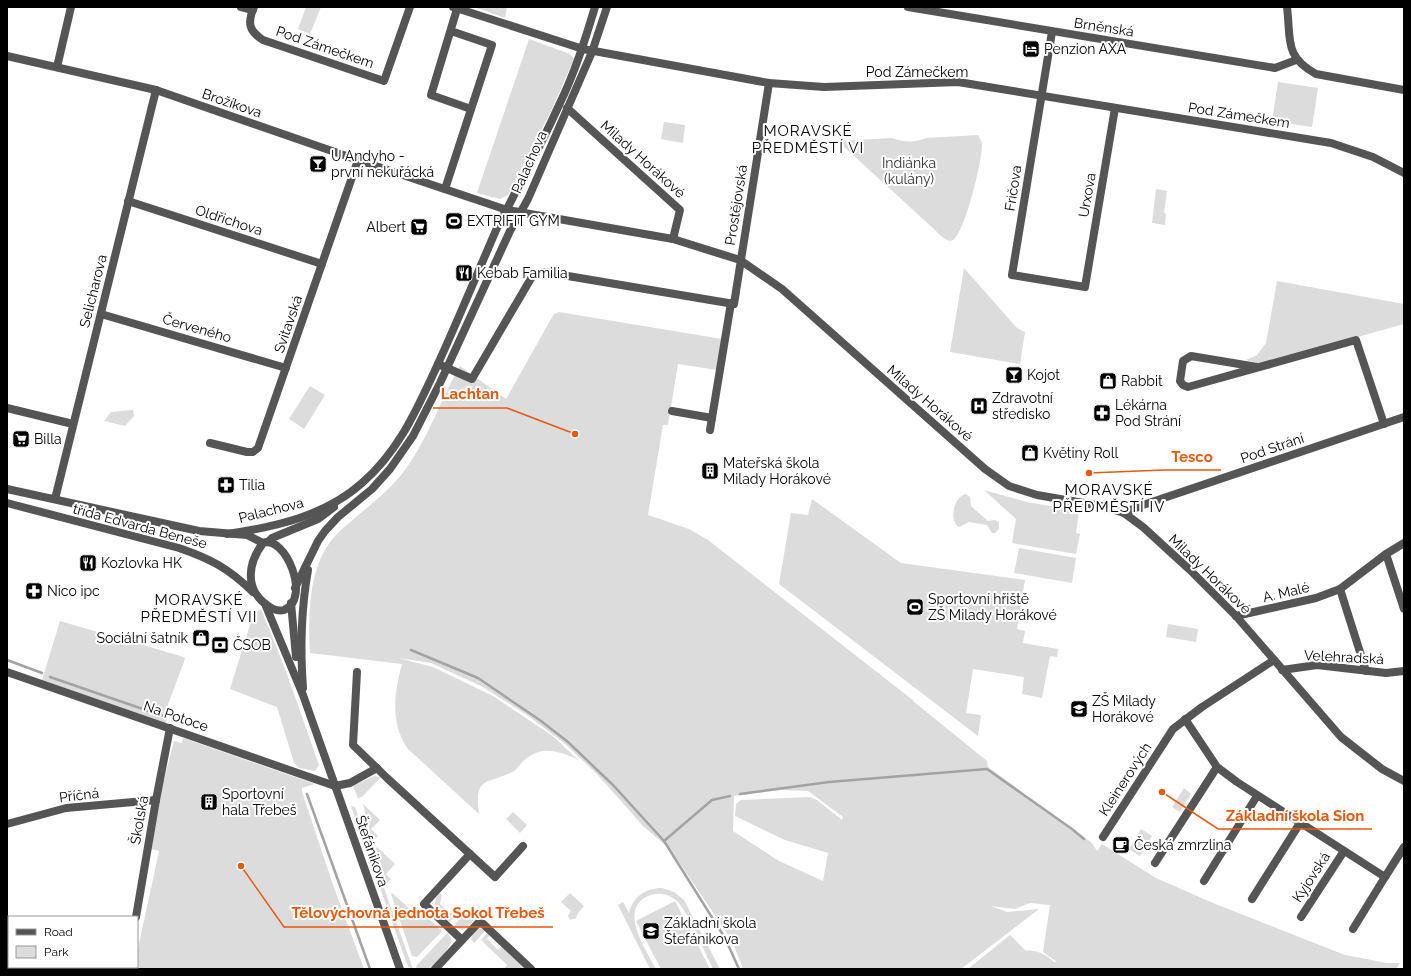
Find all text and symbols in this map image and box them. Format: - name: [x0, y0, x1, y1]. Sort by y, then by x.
- street label: Brněnská: [1073, 14, 1135, 40]
- street label: Pod Zámečkem: [274, 23, 376, 71]
- hotel icon: Penzion AXA: [1021, 39, 1041, 59]
- place label: Penzion AXA: [1044, 41, 1127, 57]
- street label: Pod Zámečkem: [866, 64, 968, 80]
- street label: Brožíkova: [200, 85, 264, 121]
- street label: Pod Zámečkem: [1187, 99, 1291, 131]
- street label: Milady Horákové: [598, 117, 688, 201]
- district label: MORAVSKÉ PŘEDMĚSTÍ VI: [752, 122, 864, 157]
- street label: Palachova: [508, 128, 550, 196]
- place label: U Andyho - první nekuřácká: [331, 148, 434, 180]
- bar icon: U Andyho - první nekuřácká: [308, 154, 328, 174]
- park label: Indiánka (kulány): [882, 155, 936, 187]
- street label: Prostějovská: [722, 163, 750, 247]
- street label: Fričova: [1001, 164, 1025, 212]
- street label: Urxova: [1075, 171, 1099, 219]
- street label: Oldřichova: [193, 202, 265, 238]
- sports icon: EXTRIFIT GYM: [444, 211, 464, 231]
- place label: EXTRIFIT GYM: [467, 213, 560, 229]
- supermarket icon: Albert: [409, 217, 429, 237]
- place label: Albert: [366, 219, 406, 235]
- street label: Selicharova: [76, 253, 110, 329]
- restaurant icon: Kebab Familia: [454, 263, 474, 283]
- place label: Kebab Familia: [477, 265, 568, 281]
- street label: Svitavská: [271, 293, 305, 355]
- street label: Červeného: [161, 309, 234, 345]
- street label: Milady Horákové: [884, 362, 976, 444]
- bar icon: Kojot: [1004, 365, 1024, 385]
- place label: Kojot: [1027, 367, 1060, 383]
- shop icon: Rabbit: [1098, 371, 1118, 391]
- place label: Rabbit: [1121, 373, 1163, 389]
- callout: Lachtan: [433, 381, 507, 408]
- text: Lachtan: [441, 385, 499, 403]
- place label: Zdravotní středisko: [992, 390, 1054, 422]
- hospital icon: Zdravotní středisko: [969, 396, 989, 416]
- place label: Lékárna Pod Strání: [1115, 397, 1182, 429]
- pharmacy icon: Lékárna Pod Strání: [1092, 403, 1112, 423]
- supermarket icon: Billa: [11, 429, 31, 449]
- street label: Pod Strání: [1238, 429, 1307, 466]
- place label: Billa: [34, 431, 62, 447]
- shop icon: Květiny Roll: [1020, 443, 1040, 463]
- callout: Tesco: [1164, 443, 1221, 470]
- place label: Květiny Roll: [1043, 445, 1118, 461]
- text: Tesco: [1171, 448, 1213, 466]
- place label: Mateřská škola Milady Horákové: [723, 455, 831, 487]
- building icon: Mateřská škola Milady Horákové: [700, 461, 720, 481]
- pharmacy icon: Tilia: [216, 475, 236, 495]
- place label: Tilia: [239, 477, 265, 493]
- district label: MORAVSKÉ PŘEDMĚSTÍ IV: [1053, 481, 1165, 516]
- street label: Palachova: [237, 494, 305, 526]
- street label: třída Edvarda Beneše: [71, 500, 209, 552]
- street label: Milady Horákové: [1166, 531, 1254, 617]
- restaurant icon: Kozlovka HK: [78, 553, 98, 573]
- place label: Kozlovka HK: [101, 555, 182, 571]
- street label: A. Malé: [1261, 579, 1311, 605]
- pharmacy icon: Nico ipc: [24, 581, 44, 601]
- place label: Nico ipc: [47, 583, 100, 599]
- district label: MORAVSKÉ PŘEDMĚSTÍ VII: [140, 591, 258, 626]
- place label: Sportovní hřiště ZŠ Milady Horákové: [928, 591, 1057, 623]
- sports icon: Sportovní hřiště ZŠ Milady Horákové: [905, 597, 925, 617]
- shop icon: Sociální šatník: [191, 628, 211, 648]
- place label: Sociální šatník: [97, 630, 189, 646]
- bank icon: ČSOB: [210, 635, 230, 655]
- place label: ČSOB: [233, 635, 271, 653]
- street label: Velehradská: [1304, 647, 1384, 667]
- place label: ZŠ Milady Horákové: [1092, 691, 1156, 725]
- street label: Na Potoce: [141, 697, 211, 735]
- school or university icon: ZŠ Milady Horákové: [1069, 699, 1089, 719]
- street label: Kleinerových: [1095, 739, 1155, 819]
- street label: Příčná: [58, 785, 100, 805]
- place label: Sportovní hala Třebeš: [222, 786, 297, 818]
- building icon: Sportovní hala Třebeš: [199, 792, 219, 812]
- street label: Školská: [125, 794, 151, 846]
- callout: Základní škola Sion: [1218, 802, 1372, 829]
- text: Základní škola Sion: [1226, 807, 1364, 825]
- street label: Štefánikova: [352, 813, 394, 889]
- cafe icon: Česká zmrzlina: [1111, 835, 1131, 855]
- place label: Česká zmrzlina: [1134, 835, 1231, 853]
- street label: Kyjovská: [1289, 849, 1333, 905]
- callout: Tělovýchovná jednota Sokol Třebeš: [284, 900, 553, 927]
- text: Tělovýchovná jednota Sokol Třebeš: [291, 904, 545, 922]
- place label: Základní škola Štefánikova: [664, 915, 756, 947]
- legend: [8, 916, 138, 968]
- school or university icon: Základní škola Štefánikova: [641, 921, 661, 941]
- text: Road: [44, 925, 73, 939]
- text: Park: [44, 945, 69, 959]

